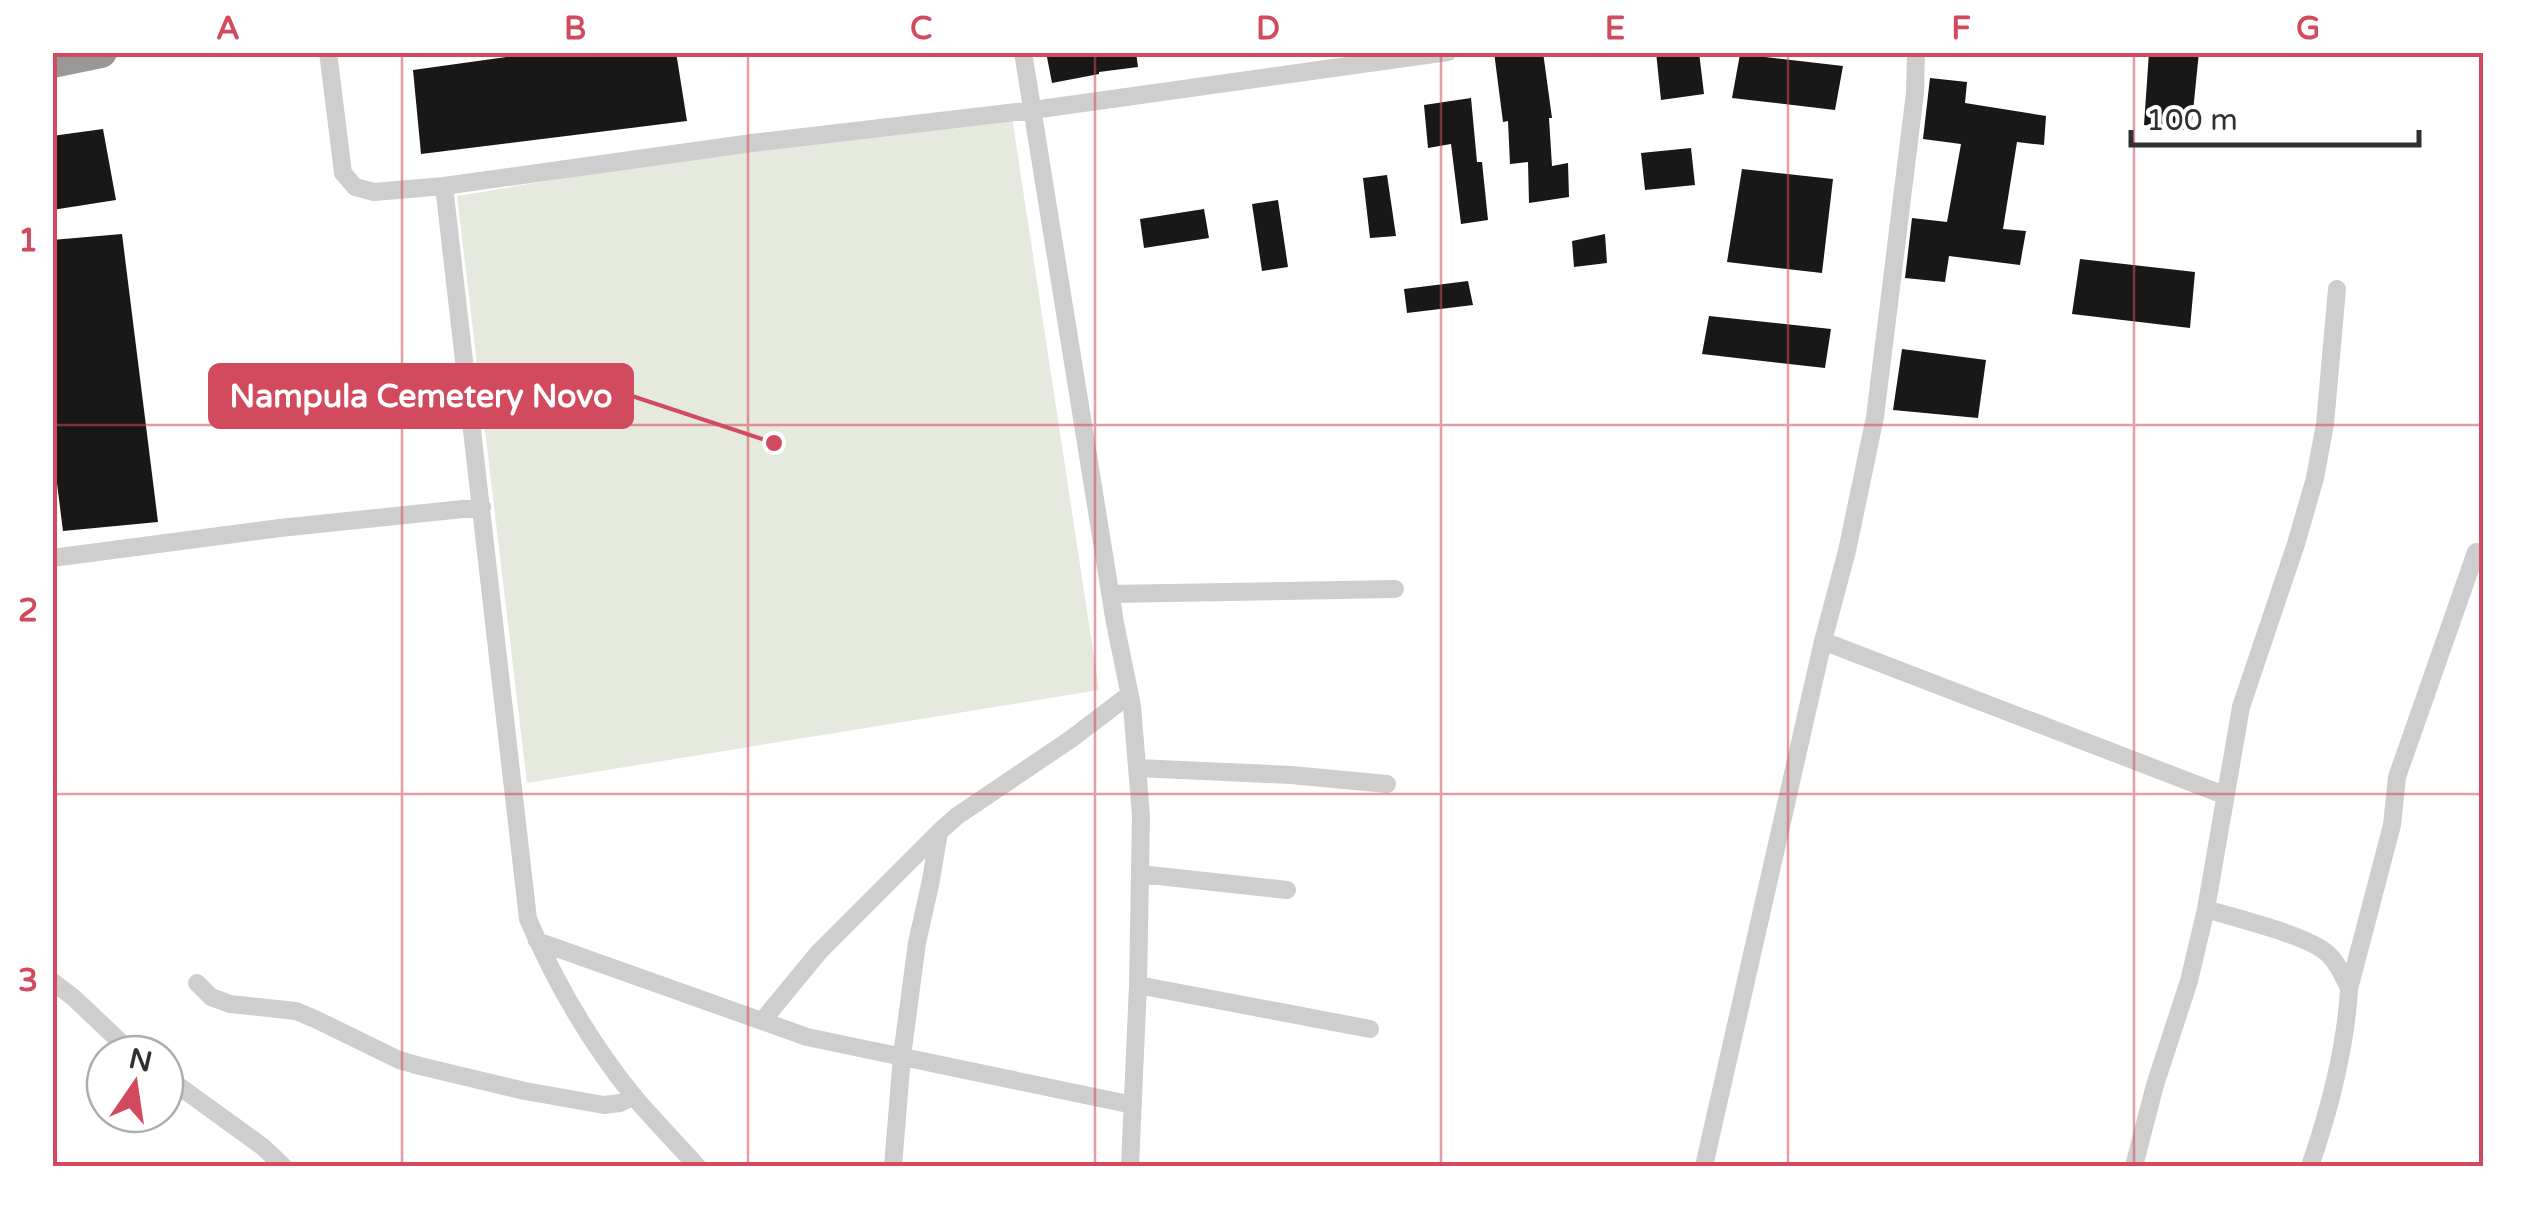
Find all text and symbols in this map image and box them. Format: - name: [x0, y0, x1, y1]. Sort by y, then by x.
- text: A: [216, 10, 240, 48]
- text: B: [564, 10, 586, 48]
- text: C: [910, 10, 932, 48]
- text: D: [1256, 10, 1280, 48]
- text: E: [1605, 10, 1625, 48]
- text: F: [1951, 10, 1971, 48]
- text: G: [2296, 10, 2320, 48]
- scale bar: [2131, 85, 2418, 147]
- text: 100 m: [2146, 102, 2238, 139]
- text: 1: [18, 222, 38, 260]
- callout: Nampula Cemetery Novo: [210, 365, 632, 427]
- text: Nampula Cemetery Novo: [230, 378, 612, 416]
- text: 2: [18, 592, 38, 630]
- text: 3: [18, 962, 38, 1000]
- north arrow: [85, 1034, 185, 1134]
- text: N: [126, 1042, 155, 1080]

